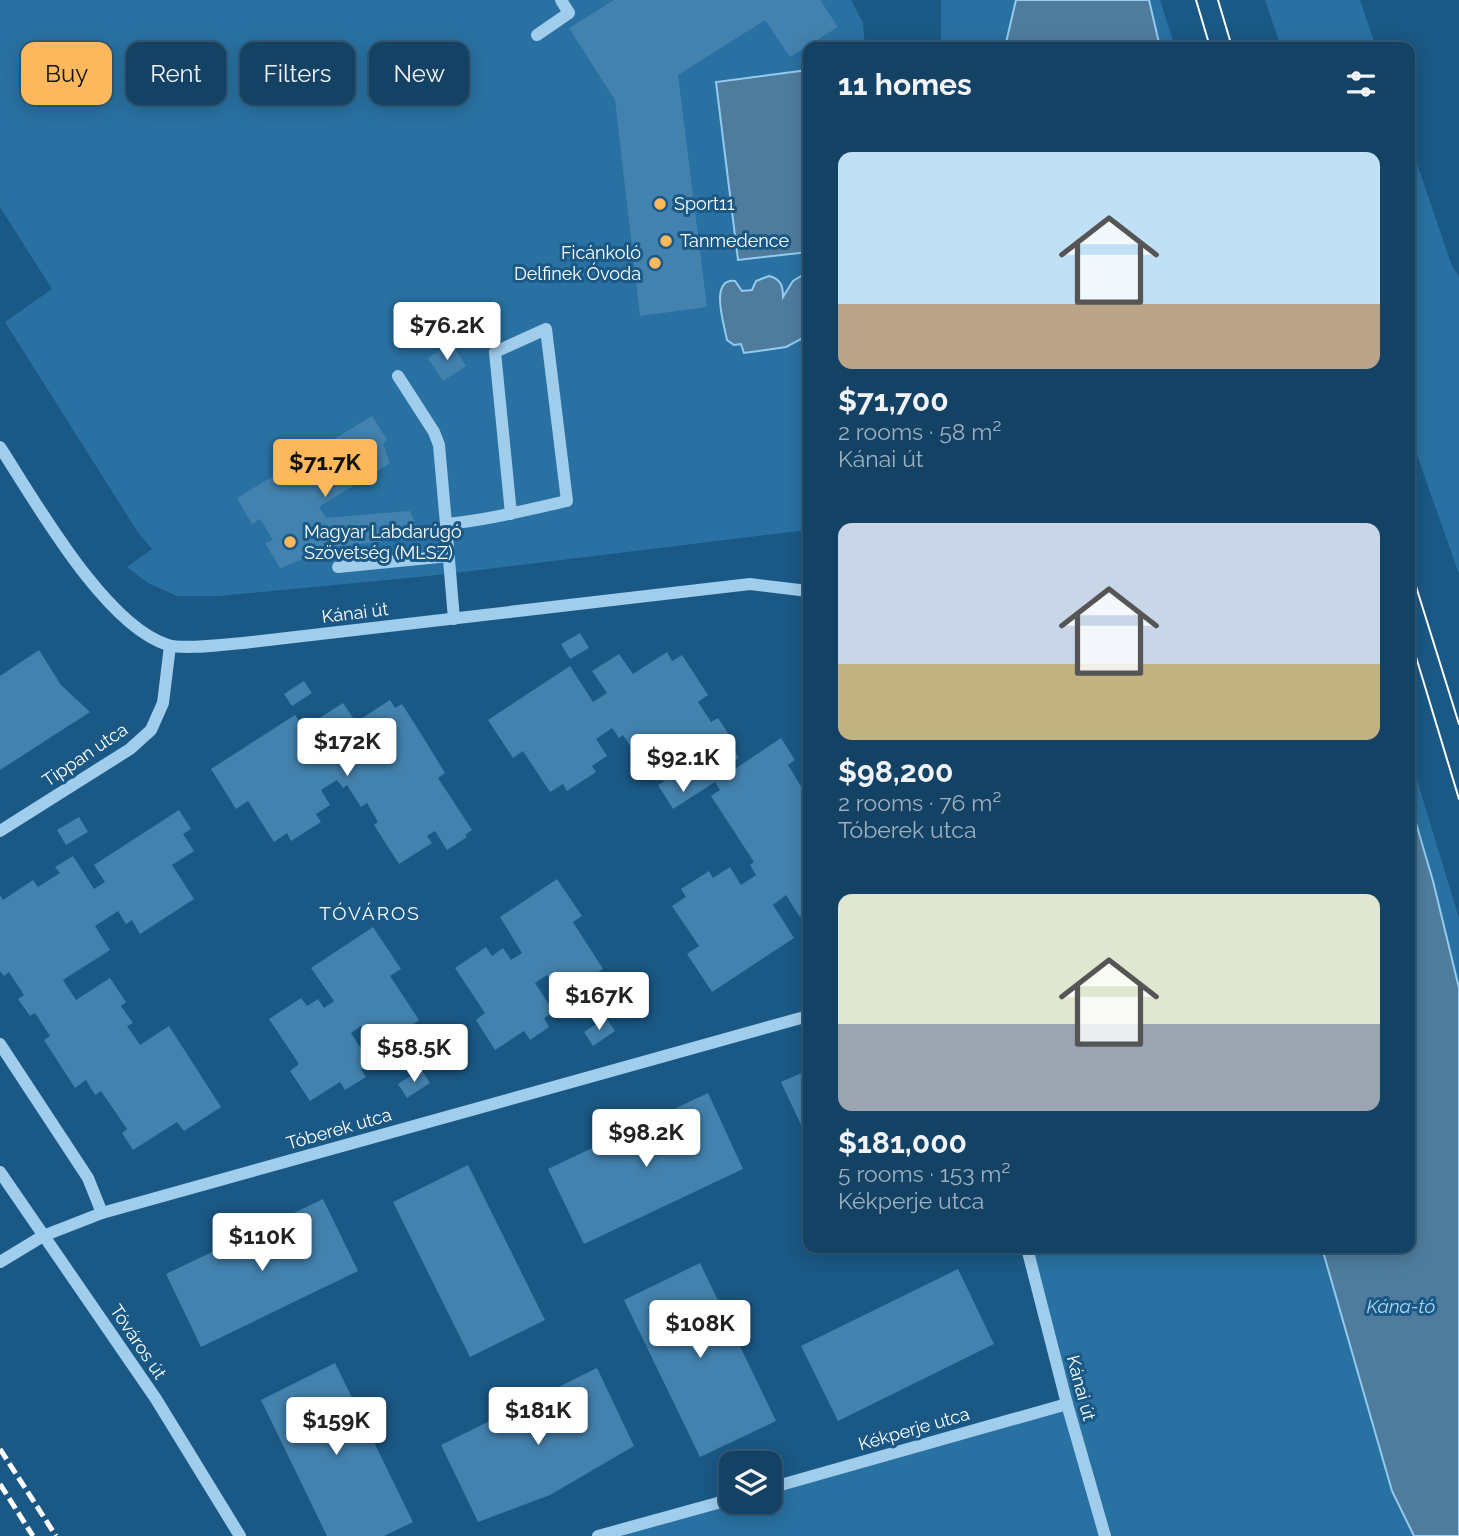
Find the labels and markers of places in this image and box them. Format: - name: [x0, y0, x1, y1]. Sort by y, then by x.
- place label: Sport11: [674, 193, 735, 214]
- marker: Sport11: [652, 196, 668, 212]
- place label: Tanmedence: [680, 230, 790, 251]
- marker: Tanmedence: [658, 233, 674, 249]
- place label: Ficánkoló Delfinek Óvoda: [514, 242, 641, 284]
- marker: Ficánkoló Delfinek Óvoda: [647, 255, 663, 271]
- pin: $76.2K: [390, 302, 504, 362]
- pin: $71.7K: [268, 440, 382, 499]
- place label: Magyar Labdarúgó Szövetség (MLSZ): [304, 521, 462, 563]
- marker: Magyar Labdarúgó Szövetség (MLSZ): [282, 534, 298, 550]
- pin: $172K: [298, 718, 396, 778]
- pin: $92.1K: [626, 734, 740, 794]
- pin: $167K: [550, 972, 648, 1032]
- pin: $58.5K: [357, 1024, 471, 1084]
- pin: $98.2K: [589, 1110, 703, 1169]
- pin: $110K: [213, 1214, 311, 1273]
- pin: $108K: [651, 1300, 749, 1360]
- pin: $181K: [489, 1388, 587, 1447]
- pin: $159K: [287, 1398, 385, 1457]

